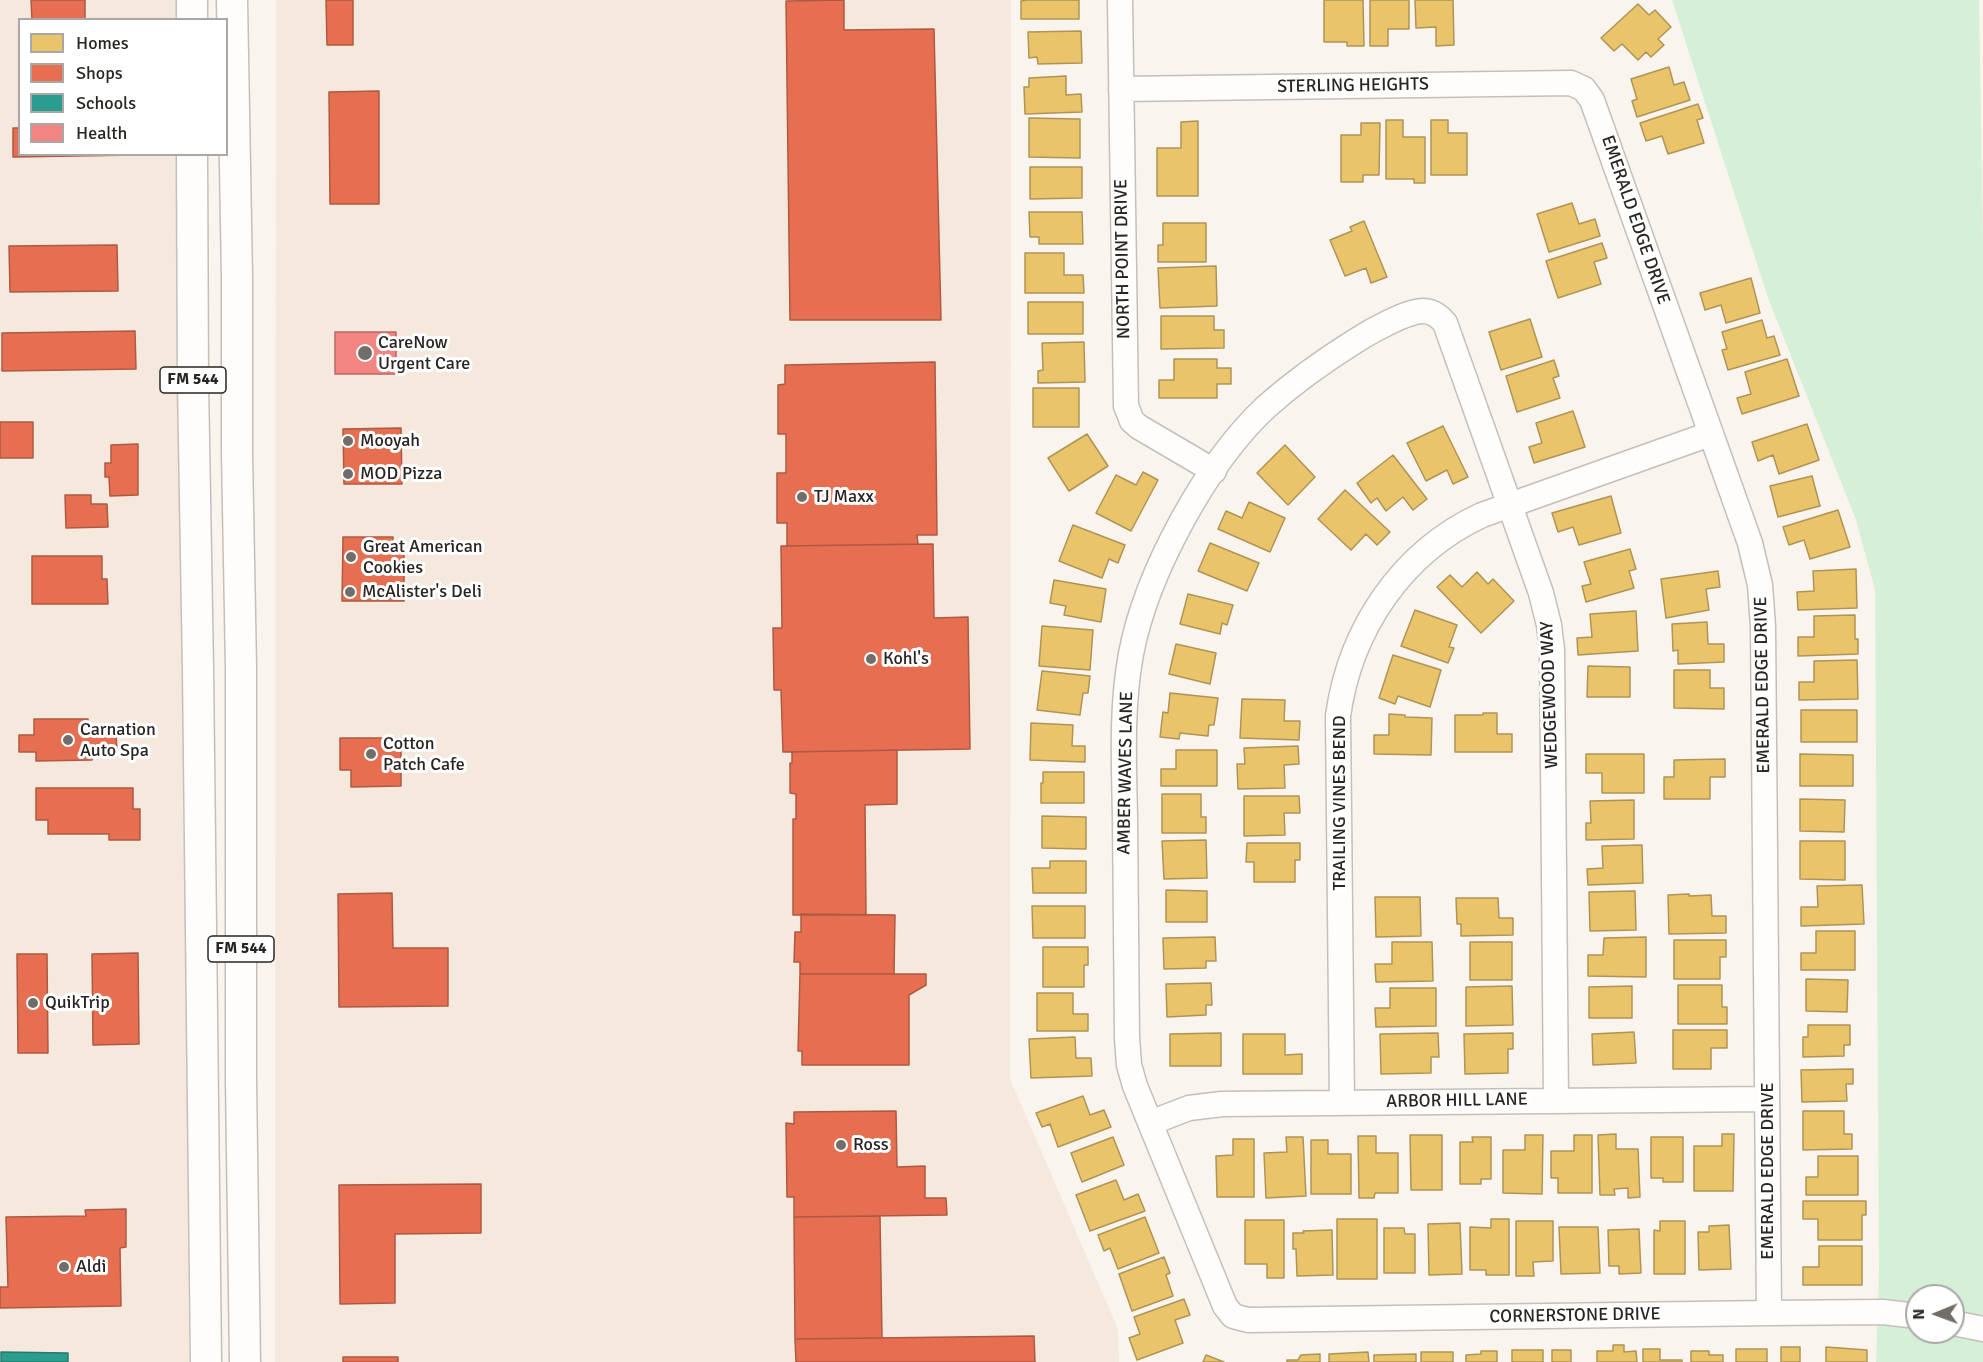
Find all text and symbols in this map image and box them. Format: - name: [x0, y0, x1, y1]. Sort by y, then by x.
- legend: [18, 18, 228, 156]
- text: Homes: [76, 32, 129, 54]
- text: Shops: [76, 62, 123, 84]
- street label: STERLING HEIGHTS: [1277, 74, 1429, 98]
- text: Schools: [76, 92, 136, 114]
- text: Health: [76, 122, 127, 144]
- street label: EMERALD EDGE DRIVE: [1596, 133, 1674, 307]
- street label: NORTH POINT DRIVE: [1111, 179, 1135, 339]
- place label: CareNow Urgent Care: [378, 332, 470, 374]
- marker: CareNow Urgent Care: [356, 344, 374, 362]
- road number: FM 544: [160, 367, 226, 393]
- place label: Mooyah: [360, 430, 420, 452]
- marker: Mooyah: [341, 434, 355, 448]
- place label: MOD Pizza: [360, 463, 442, 485]
- marker: MOD Pizza: [341, 467, 355, 481]
- place label: TJ Maxx: [814, 486, 874, 508]
- marker: TJ Maxx: [795, 490, 809, 504]
- place label: Great American Cookies: [363, 536, 483, 578]
- marker: Great American Cookies: [344, 550, 358, 564]
- place label: McAlister's Deli: [362, 581, 482, 603]
- marker: McAlister's Deli: [343, 585, 357, 599]
- street label: EMERALD EDGE DRIVE: [1751, 596, 1775, 774]
- street label: WEDGEWOOD WAY: [1537, 621, 1563, 769]
- place label: Kohl's: [883, 648, 929, 670]
- marker: Kohl's: [864, 652, 878, 666]
- street label: AMBER WAVES LANE: [1114, 691, 1138, 855]
- street label: TRAILING VINES BEND: [1329, 715, 1351, 891]
- place label: Carnation Auto Spa: [80, 719, 156, 762]
- marker: Carnation Auto Spa: [61, 733, 75, 747]
- place label: Cotton Patch Cafe: [383, 733, 465, 776]
- marker: Cotton Patch Cafe: [364, 747, 378, 761]
- road number: FM 544: [208, 936, 274, 962]
- place label: QuikTrip: [45, 992, 110, 1014]
- marker: QuikTrip: [26, 996, 40, 1010]
- street label: EMERALD EDGE DRIVE: [1757, 1082, 1779, 1260]
- street label: ARBOR HILL LANE: [1386, 1089, 1528, 1113]
- place label: Ross: [853, 1134, 889, 1156]
- marker: Ross: [834, 1138, 848, 1152]
- place label: Aldi: [76, 1256, 106, 1278]
- marker: Aldi: [57, 1260, 71, 1274]
- north arrow: [1905, 1284, 1965, 1344]
- street label: CORNERSTONE DRIVE: [1489, 1304, 1661, 1328]
- text: N: [1909, 1309, 1929, 1320]

